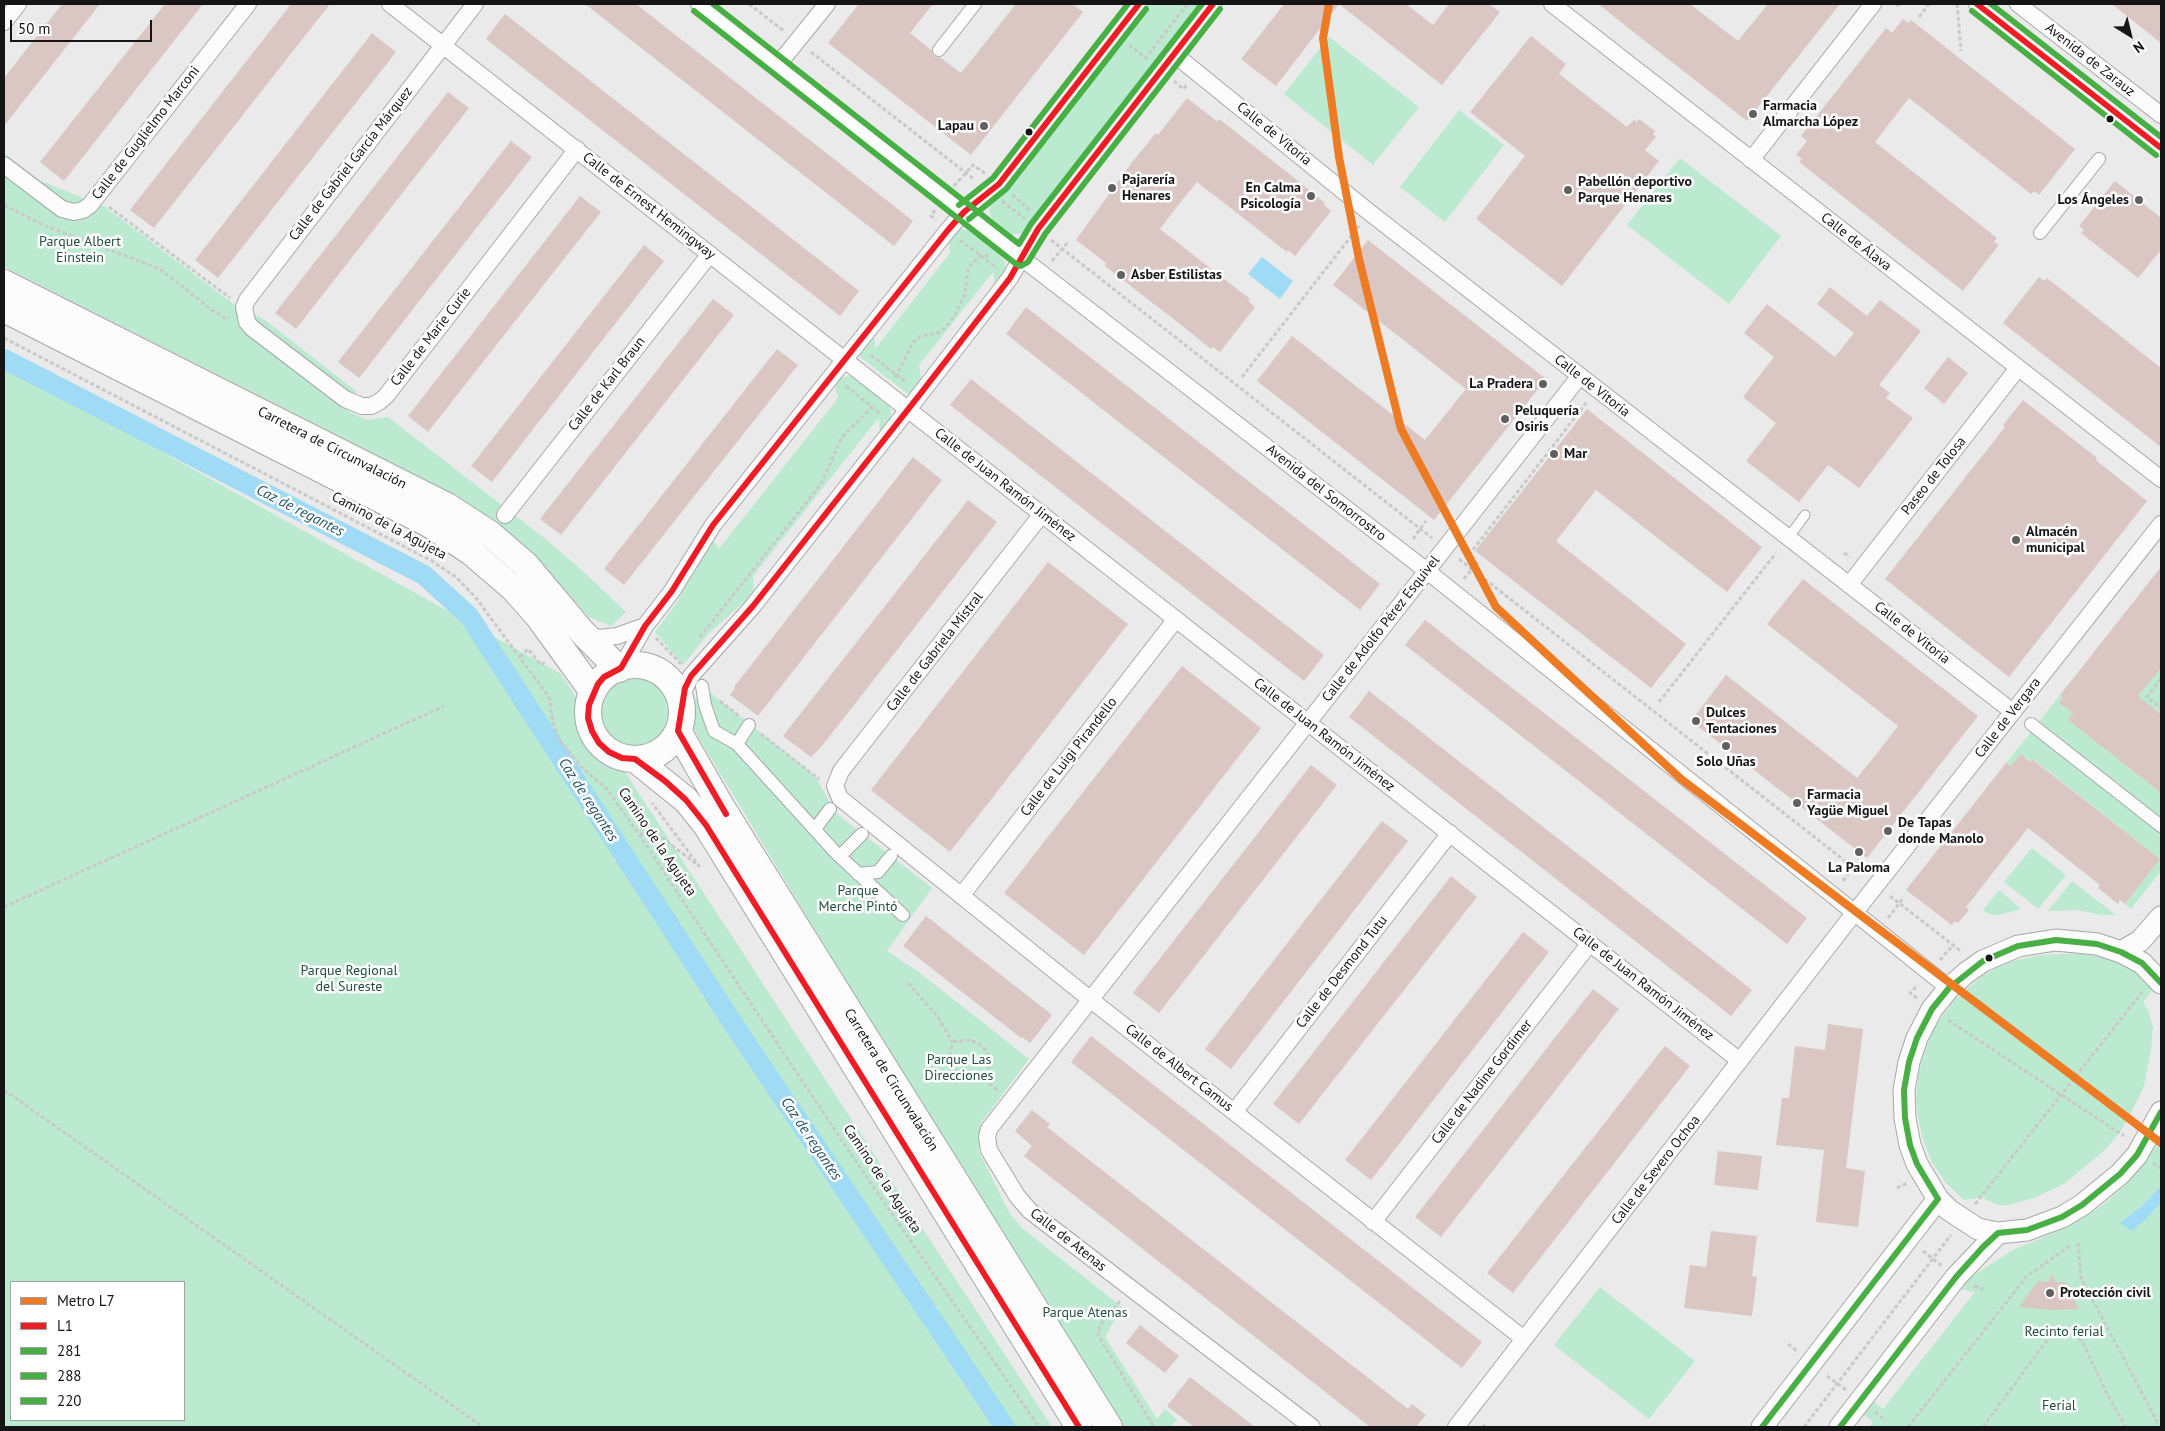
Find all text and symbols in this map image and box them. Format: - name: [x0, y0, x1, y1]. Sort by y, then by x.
- scale bar: [12, 10, 155, 42]
- north arrow: [2105, 10, 2155, 60]
- text: 50 m: [18, 19, 51, 38]
- street label: Avenida de Zarauz: [2042, 20, 2138, 100]
- text: N: [2130, 37, 2148, 57]
- street label: Calle de Guglielmo Marconi: [89, 63, 203, 203]
- street label: Calle de Gabriel García Márquez: [286, 84, 416, 244]
- place label: Farmacia Almarcha López: [1763, 98, 1858, 130]
- street label: Calle de Vitoria: [1233, 99, 1315, 169]
- marker: Farmacia Almarcha López: [1747, 108, 1759, 120]
- unlabelled marker: [2105, 114, 2115, 124]
- place label: Lapau: [938, 118, 974, 134]
- marker: Lapau: [978, 120, 990, 132]
- unlabelled marker: [1024, 127, 1034, 137]
- street label: Calle de Ernest Hemingway: [579, 149, 719, 263]
- place label: Pajarería Henares: [1122, 172, 1175, 204]
- place label: Pabellón deportivo Parque Henares: [1578, 174, 1692, 206]
- place label: En Calma Psicología: [1241, 180, 1301, 212]
- marker: Pajarería Henares: [1106, 182, 1118, 194]
- marker: Pabellón deportivo Parque Henares: [1562, 184, 1574, 196]
- marker: En Calma Psicología: [1305, 190, 1317, 202]
- place label: Los Ángeles: [2057, 192, 2129, 208]
- marker: Los Ángeles: [2133, 194, 2145, 206]
- street label: Calle de Álava: [1817, 209, 1895, 275]
- park label: Parque Albert Einstein: [39, 234, 121, 266]
- place label: Asber Estilistas: [1131, 267, 1222, 283]
- marker: Asber Estilistas: [1115, 269, 1127, 281]
- street label: Calle de Marie Curie: [387, 284, 475, 390]
- street label: Calle de Karl Braun: [565, 334, 649, 434]
- street label: Calle de Vitoria: [1551, 351, 1633, 421]
- place label: La Pradera: [1469, 376, 1533, 392]
- marker: La Pradera: [1537, 378, 1549, 390]
- street label: Carretera de Circunvalación: [255, 403, 409, 493]
- place label: Peluquería Osiris: [1515, 403, 1579, 436]
- marker: Peluquería Osiris: [1499, 413, 1511, 425]
- street label: Calle de Juan Ramón Jiménez: [931, 425, 1079, 545]
- street label: Paseo de Tolosa: [1898, 434, 1970, 518]
- street label: Avenida del Somorrostro: [1263, 441, 1389, 545]
- place label: Mar: [1564, 446, 1587, 462]
- marker: Mar: [1548, 448, 1560, 460]
- water label: Caz de regantes: [253, 481, 347, 541]
- street label: Camino de la Agujeta: [329, 489, 449, 563]
- place label: Almacén municipal: [2026, 524, 2085, 556]
- marker: Almacén municipal: [2010, 534, 2022, 546]
- street label: Calle de Adolfo Pérez Esquivel: [1319, 552, 1443, 706]
- street label: Calle de Gabriela Mistral: [883, 589, 987, 715]
- street label: Calle de Vitoria: [1871, 598, 1953, 668]
- street label: Calle de Vergara: [1971, 674, 2045, 762]
- street label: Calle de Juan Ramón Jiménez: [1250, 675, 1398, 795]
- street label: Calle de Luigi Pirandello: [1017, 694, 1121, 820]
- place label: Dulces Tentaciones: [1706, 705, 1777, 738]
- marker: Dulces Tentaciones: [1690, 715, 1702, 727]
- marker: Solo Uñas: [1720, 740, 1732, 752]
- place label: Solo Uñas: [1696, 754, 1756, 770]
- water label: Caz de regantes: [554, 755, 622, 845]
- street label: Camino de la Agujeta: [614, 784, 700, 900]
- place label: Farmacia Yagüe Miguel: [1807, 787, 1888, 820]
- marker: Farmacia Yagüe Miguel: [1791, 797, 1803, 809]
- place label: De Tapas donde Manolo: [1898, 815, 1984, 848]
- marker: De Tapas donde Manolo: [1882, 825, 1894, 837]
- marker: La Paloma: [1853, 846, 1865, 858]
- place label: La Paloma: [1828, 860, 1890, 876]
- park label: Parque Merche Pintó: [818, 883, 898, 916]
- street label: Calle de Desmond Tutu: [1293, 912, 1391, 1032]
- street label: Calle de Juan Ramón Jiménez: [1569, 924, 1717, 1044]
- unlabelled marker: [1984, 953, 1994, 963]
- park label: Parque Regional del Sureste: [300, 963, 398, 996]
- street label: Carretera de Circunvalación: [840, 1006, 942, 1154]
- street label: Calle de Nadine Gordimer: [1428, 1016, 1536, 1148]
- street label: Calle de Albert Camus: [1122, 1021, 1236, 1115]
- park label: Parque Las Direcciones: [925, 1052, 993, 1084]
- water label: Caz de regantes: [777, 1094, 845, 1184]
- street label: Calle de Severo Ochoa: [1608, 1112, 1704, 1228]
- street label: Camino de la Agujeta: [839, 1121, 925, 1237]
- street label: Calle de Atenas: [1026, 1205, 1110, 1275]
- legend: [10, 1281, 185, 1421]
- place label: Protección civil: [2060, 1285, 2151, 1301]
- marker: Protección civil: [2044, 1287, 2056, 1299]
- text: Metro L7: [57, 1291, 115, 1310]
- park label: Parque Atenas: [1042, 1305, 1128, 1321]
- text: L1: [57, 1316, 73, 1335]
- park label: Recinto ferial: [2024, 1324, 2104, 1340]
- text: 281: [57, 1341, 82, 1360]
- text: 288: [57, 1366, 82, 1385]
- text: 220: [57, 1391, 82, 1410]
- park label: Ferial: [2042, 1398, 2076, 1414]

